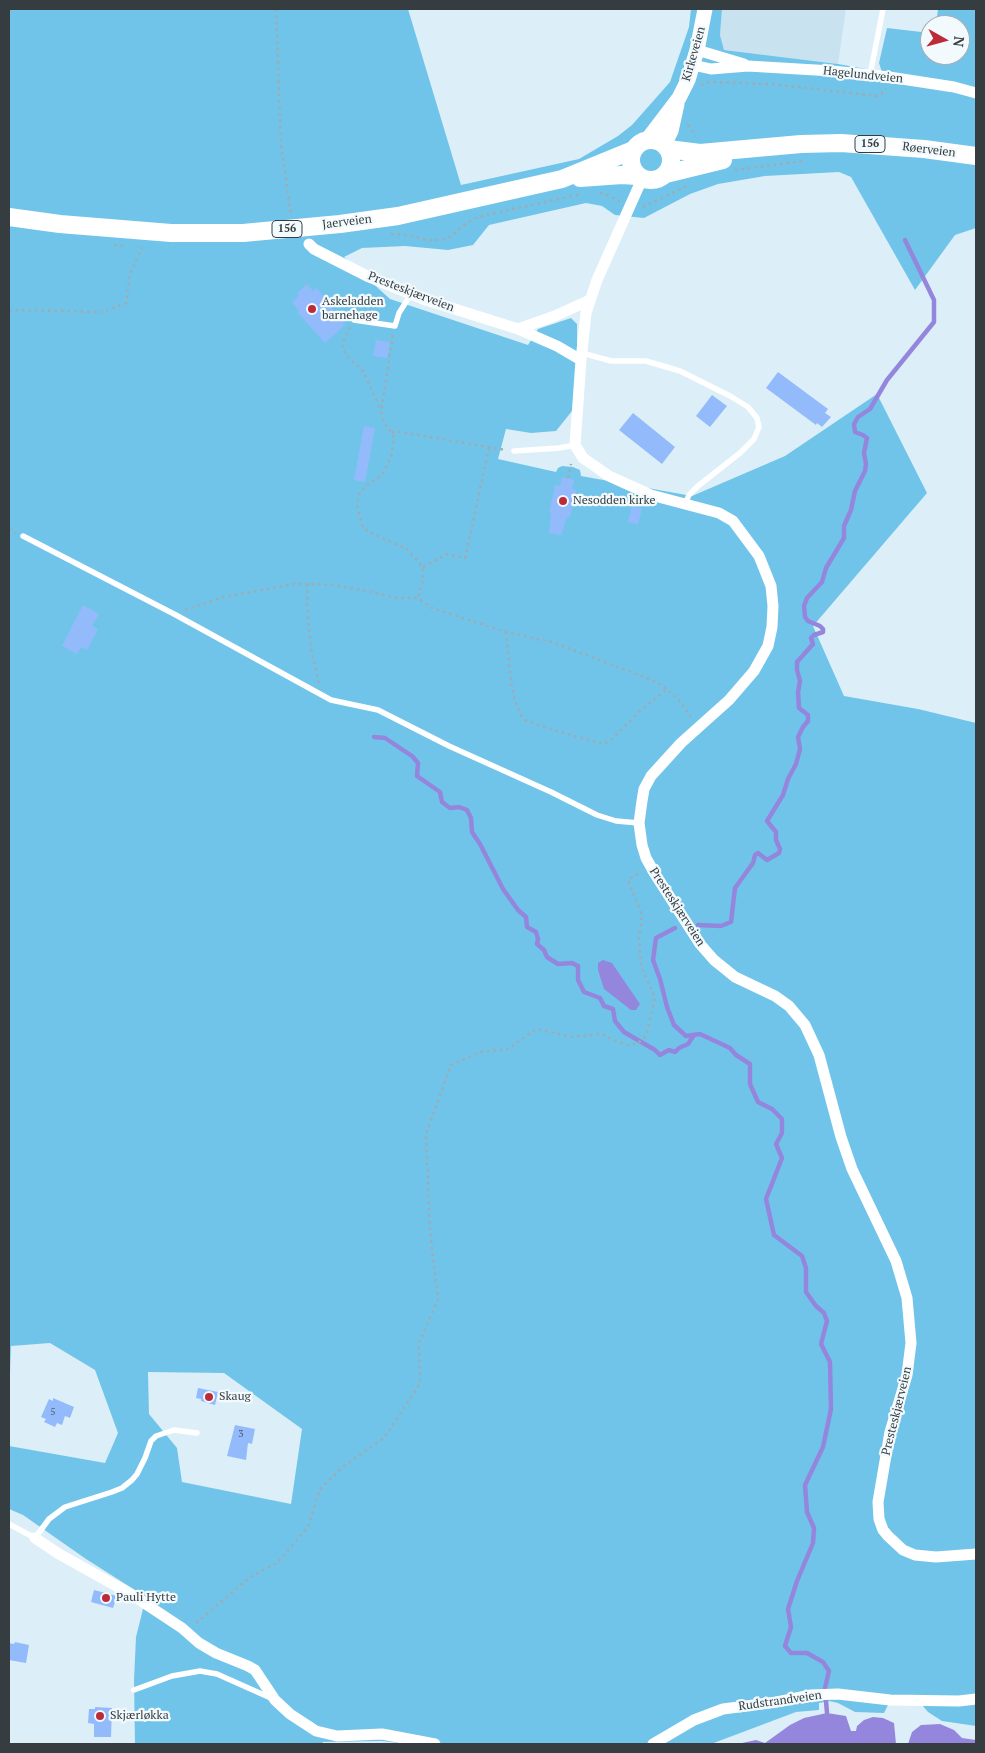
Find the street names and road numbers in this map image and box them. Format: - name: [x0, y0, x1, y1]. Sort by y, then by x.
- street label: Kirkeveien: [679, 25, 709, 83]
- street label: Hagelundveien: [822, 64, 904, 86]
- road number: 156: [855, 136, 885, 152]
- street label: Røerveien: [902, 140, 956, 160]
- street label: Jaerveien: [321, 212, 373, 232]
- road number: 156: [272, 220, 302, 238]
- street label: Presteskjærveien: [366, 269, 456, 315]
- street label: Presteskjærveien: [646, 865, 708, 949]
- street label: Presteskjærveien: [879, 1365, 915, 1457]
- street label: Rudstrandveien: [737, 1688, 823, 1714]

